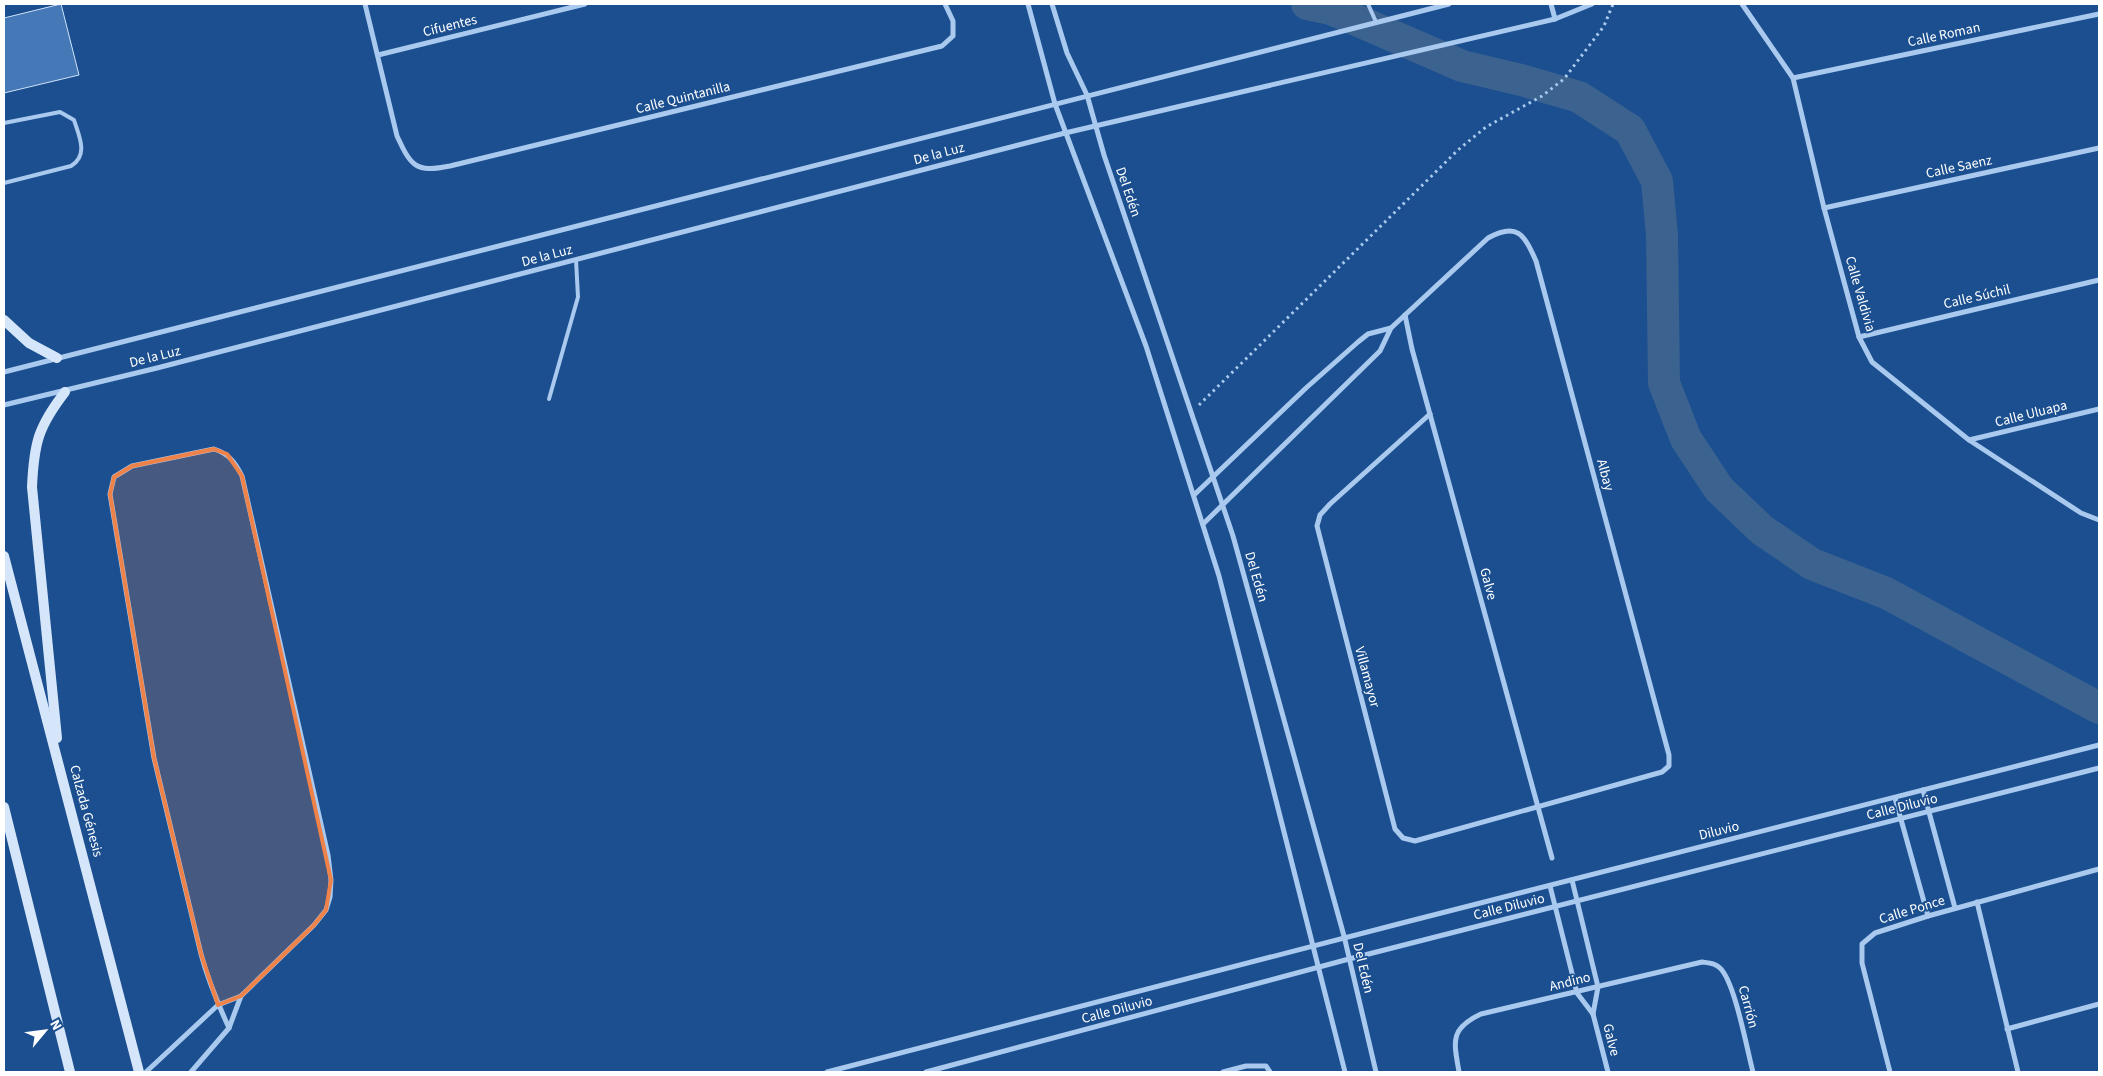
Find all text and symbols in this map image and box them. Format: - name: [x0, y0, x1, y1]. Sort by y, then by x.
- street label: Cifuentes: [421, 10, 479, 42]
- street label: Calle Roman: [1906, 18, 1982, 52]
- street label: Calle Quintanilla: [634, 77, 732, 119]
- street label: De la Luz: [911, 138, 967, 170]
- street label: Calle Saenz: [1924, 150, 1994, 184]
- street label: Del Edén: [1110, 164, 1146, 220]
- street label: De la Luz: [519, 240, 575, 272]
- street label: Calle Valdivia: [1840, 254, 1880, 334]
- street label: Calle Súchil: [1942, 280, 2013, 314]
- street label: De la Luz: [127, 341, 183, 373]
- street label: Calle Uluapa: [1993, 395, 2069, 433]
- street label: Albay: [1591, 457, 1619, 494]
- street label: Del Edén: [1239, 549, 1273, 605]
- street label: Galve: [1474, 566, 1502, 602]
- street label: Villamayor: [1349, 644, 1385, 710]
- street label: Calzada Génesis: [64, 763, 108, 859]
- street label: Calle Diluvio: [1864, 788, 1940, 826]
- street label: Diluvio: [1697, 816, 1741, 846]
- street label: Calle Diluvio: [1471, 888, 1547, 926]
- street label: Calle Ponce: [1877, 891, 1947, 929]
- street label: Del Edén: [1347, 941, 1379, 995]
- street label: Andino: [1547, 967, 1593, 997]
- street label: Carrión: [1733, 983, 1763, 1031]
- street label: Calle Diluvio: [1079, 991, 1155, 1029]
- north arrow: [20, 1006, 70, 1056]
- text: N: [44, 1016, 66, 1034]
- street label: Galve: [1597, 1022, 1625, 1058]

